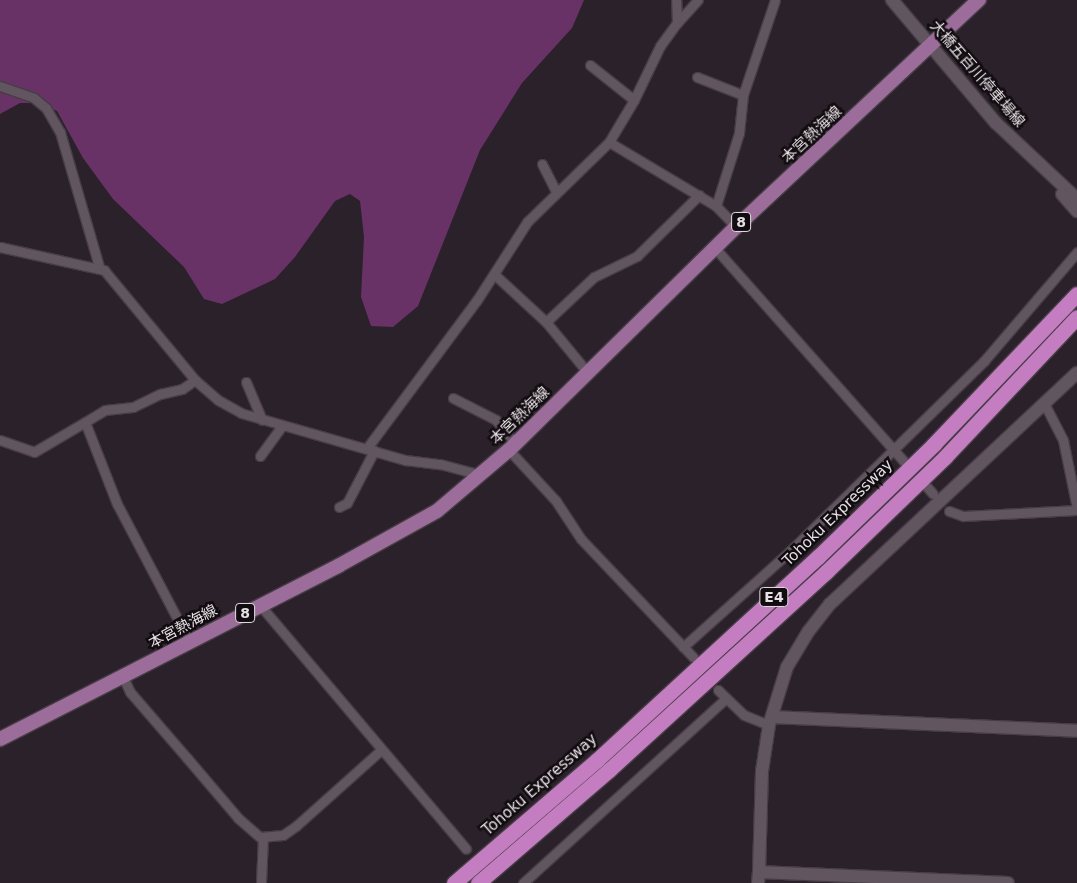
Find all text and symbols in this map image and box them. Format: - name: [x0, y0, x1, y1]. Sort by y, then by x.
- street label: 大橋五百川停車場線: [926, 17, 1028, 131]
- street label: 本宮熱海線: [778, 103, 846, 167]
- road number: 8: [731, 210, 751, 233]
- street label: 本宮熱海線: [487, 383, 553, 449]
- street label: Tohoku Expressway: [779, 456, 897, 570]
- road number: E4: [759, 586, 789, 608]
- street label: 本宮熱海線: [146, 601, 220, 653]
- road number: 8: [235, 602, 255, 624]
- street label: Tohoku Expressway: [479, 730, 601, 840]

